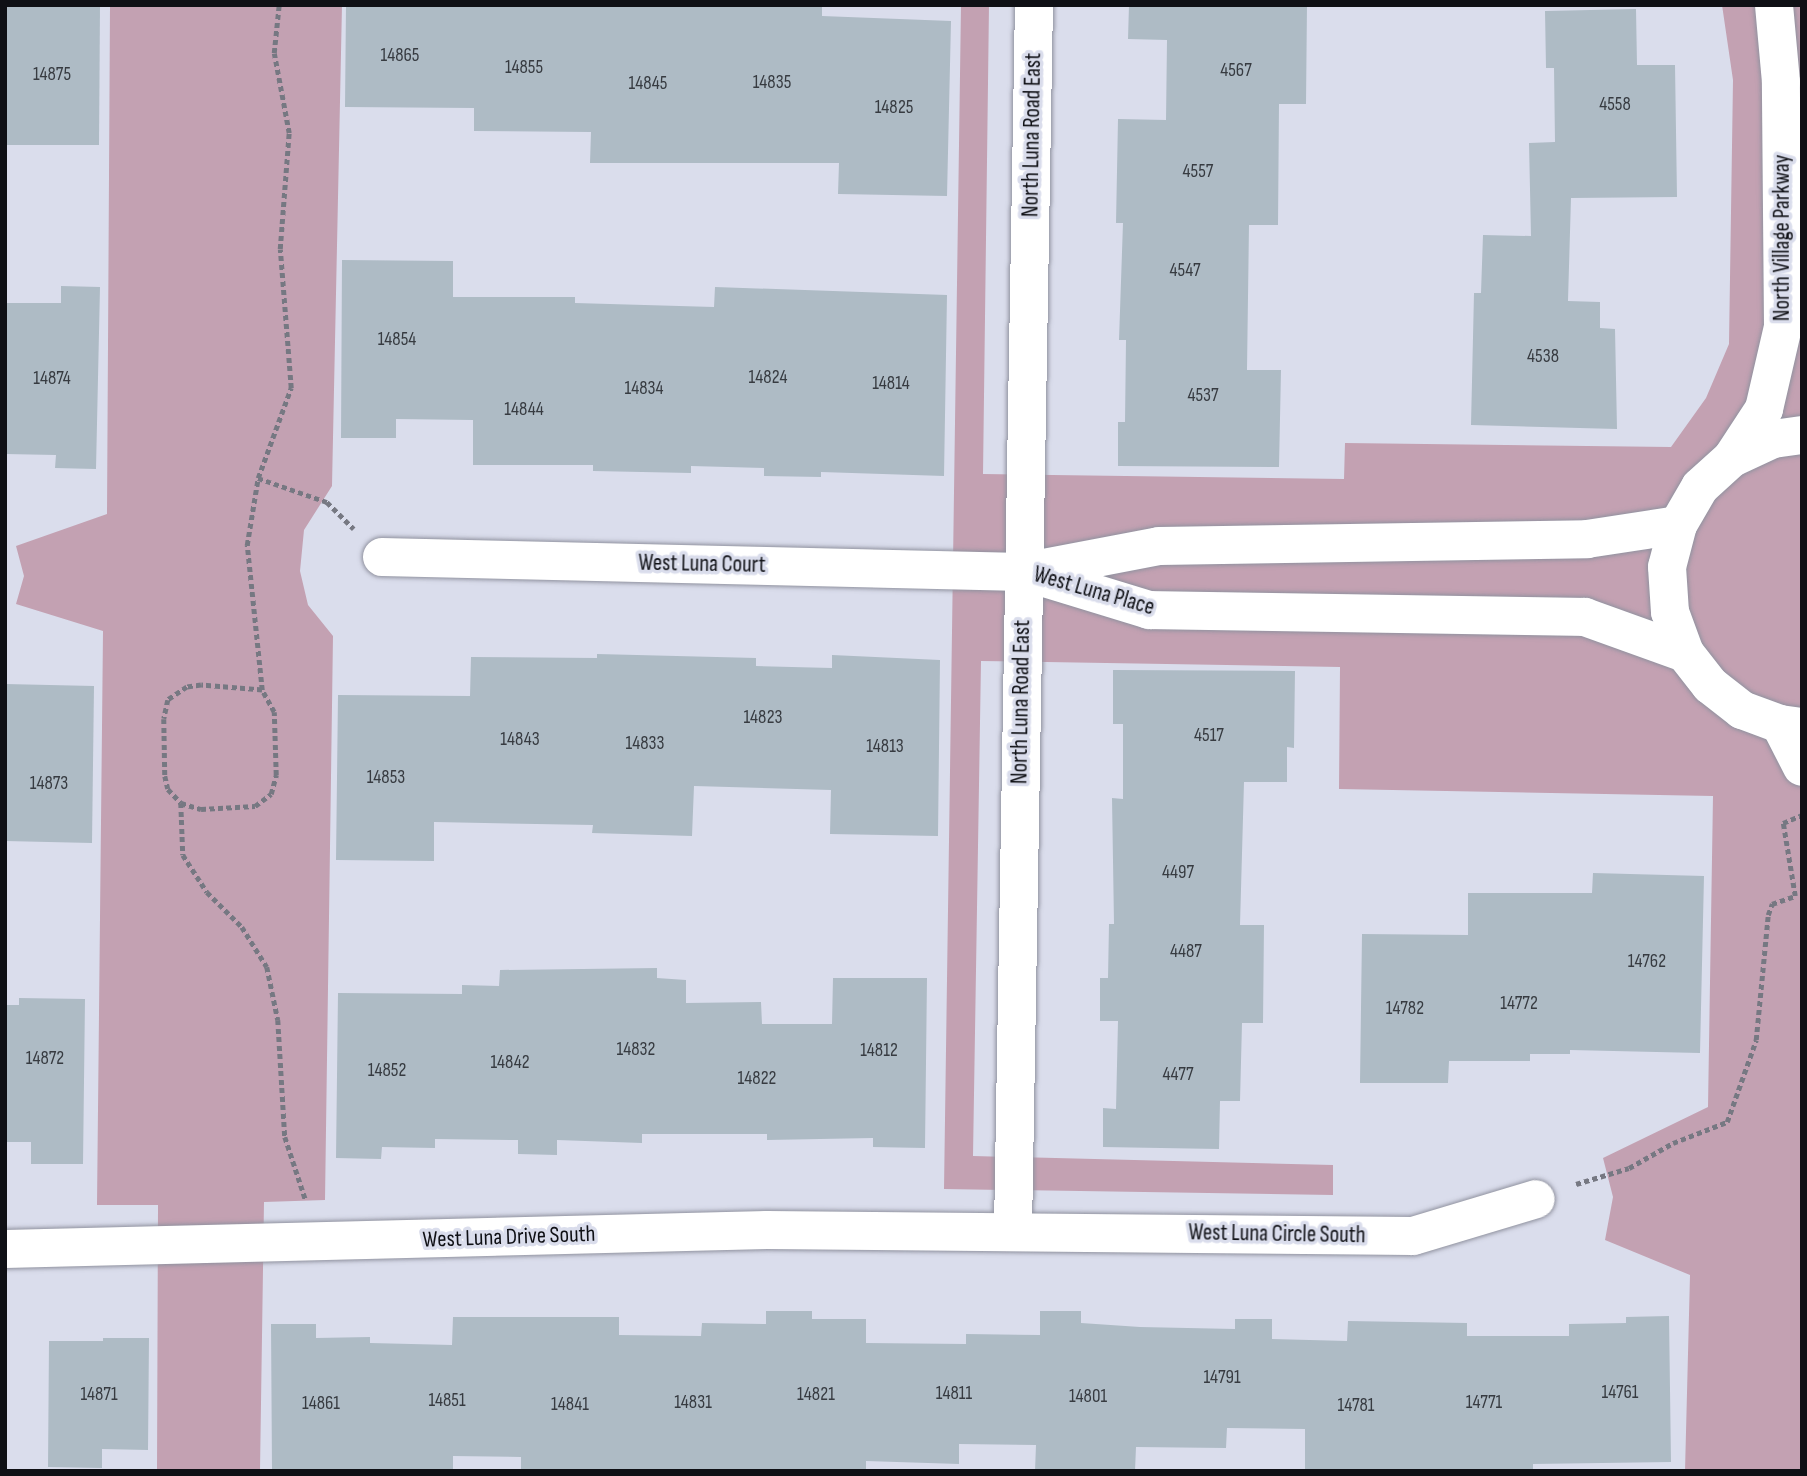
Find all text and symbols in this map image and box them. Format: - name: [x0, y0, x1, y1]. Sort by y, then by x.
- house number: 14865: [381, 45, 419, 67]
- street label: North Luna Road East: [1017, 53, 1047, 217]
- house number: 14855: [505, 57, 543, 79]
- house number: 4567: [1220, 60, 1252, 82]
- house number: 14875: [33, 64, 71, 86]
- house number: 14835: [753, 72, 791, 94]
- house number: 14845: [629, 73, 667, 95]
- house number: 4558: [1599, 94, 1631, 116]
- house number: 14825: [875, 97, 913, 119]
- street label: North Village Parkway: [1768, 155, 1796, 321]
- house number: 4557: [1183, 161, 1213, 183]
- house number: 4547: [1169, 260, 1201, 282]
- house number: 14854: [378, 329, 416, 351]
- house number: 4538: [1527, 346, 1559, 368]
- house number: 14824: [749, 367, 787, 389]
- house number: 14874: [33, 368, 71, 390]
- house number: 14814: [872, 373, 910, 395]
- house number: 14834: [625, 378, 663, 400]
- house number: 4537: [1187, 385, 1219, 407]
- house number: 14844: [504, 399, 544, 421]
- street label: West Luna Court: [638, 549, 766, 579]
- street label: West Luna Place: [1030, 561, 1158, 621]
- street label: North Luna Road East: [1006, 620, 1036, 784]
- house number: 14823: [743, 707, 783, 729]
- house number: 4517: [1194, 725, 1224, 747]
- house number: 14843: [500, 729, 540, 751]
- house number: 14833: [626, 733, 664, 755]
- house number: 14813: [866, 736, 904, 758]
- house number: 14853: [367, 767, 405, 789]
- house number: 14873: [30, 773, 68, 795]
- house number: 4497: [1162, 862, 1194, 884]
- house number: 4487: [1170, 941, 1202, 963]
- house number: 14762: [1628, 951, 1666, 973]
- house number: 14772: [1500, 993, 1538, 1015]
- house number: 14782: [1386, 998, 1424, 1020]
- house number: 14832: [617, 1039, 655, 1061]
- house number: 14812: [860, 1040, 898, 1062]
- house number: 14872: [26, 1048, 64, 1070]
- house number: 14842: [490, 1052, 530, 1074]
- house number: 14852: [368, 1060, 406, 1082]
- house number: 4477: [1162, 1064, 1194, 1086]
- house number: 14822: [738, 1068, 776, 1090]
- street label: West Luna Circle South: [1188, 1219, 1366, 1249]
- street label: West Luna Drive South: [422, 1220, 596, 1254]
- house number: 14791: [1203, 1367, 1241, 1389]
- house number: 14761: [1601, 1382, 1639, 1404]
- house number: 14811: [936, 1383, 972, 1405]
- house number: 14871: [80, 1384, 118, 1406]
- house number: 14821: [797, 1384, 835, 1406]
- house number: 14801: [1069, 1386, 1107, 1408]
- house number: 14851: [428, 1390, 466, 1412]
- house number: 14831: [674, 1392, 712, 1414]
- house number: 14771: [1466, 1392, 1502, 1414]
- house number: 14861: [302, 1393, 340, 1415]
- house number: 14841: [551, 1394, 589, 1416]
- house number: 14781: [1338, 1395, 1374, 1417]

